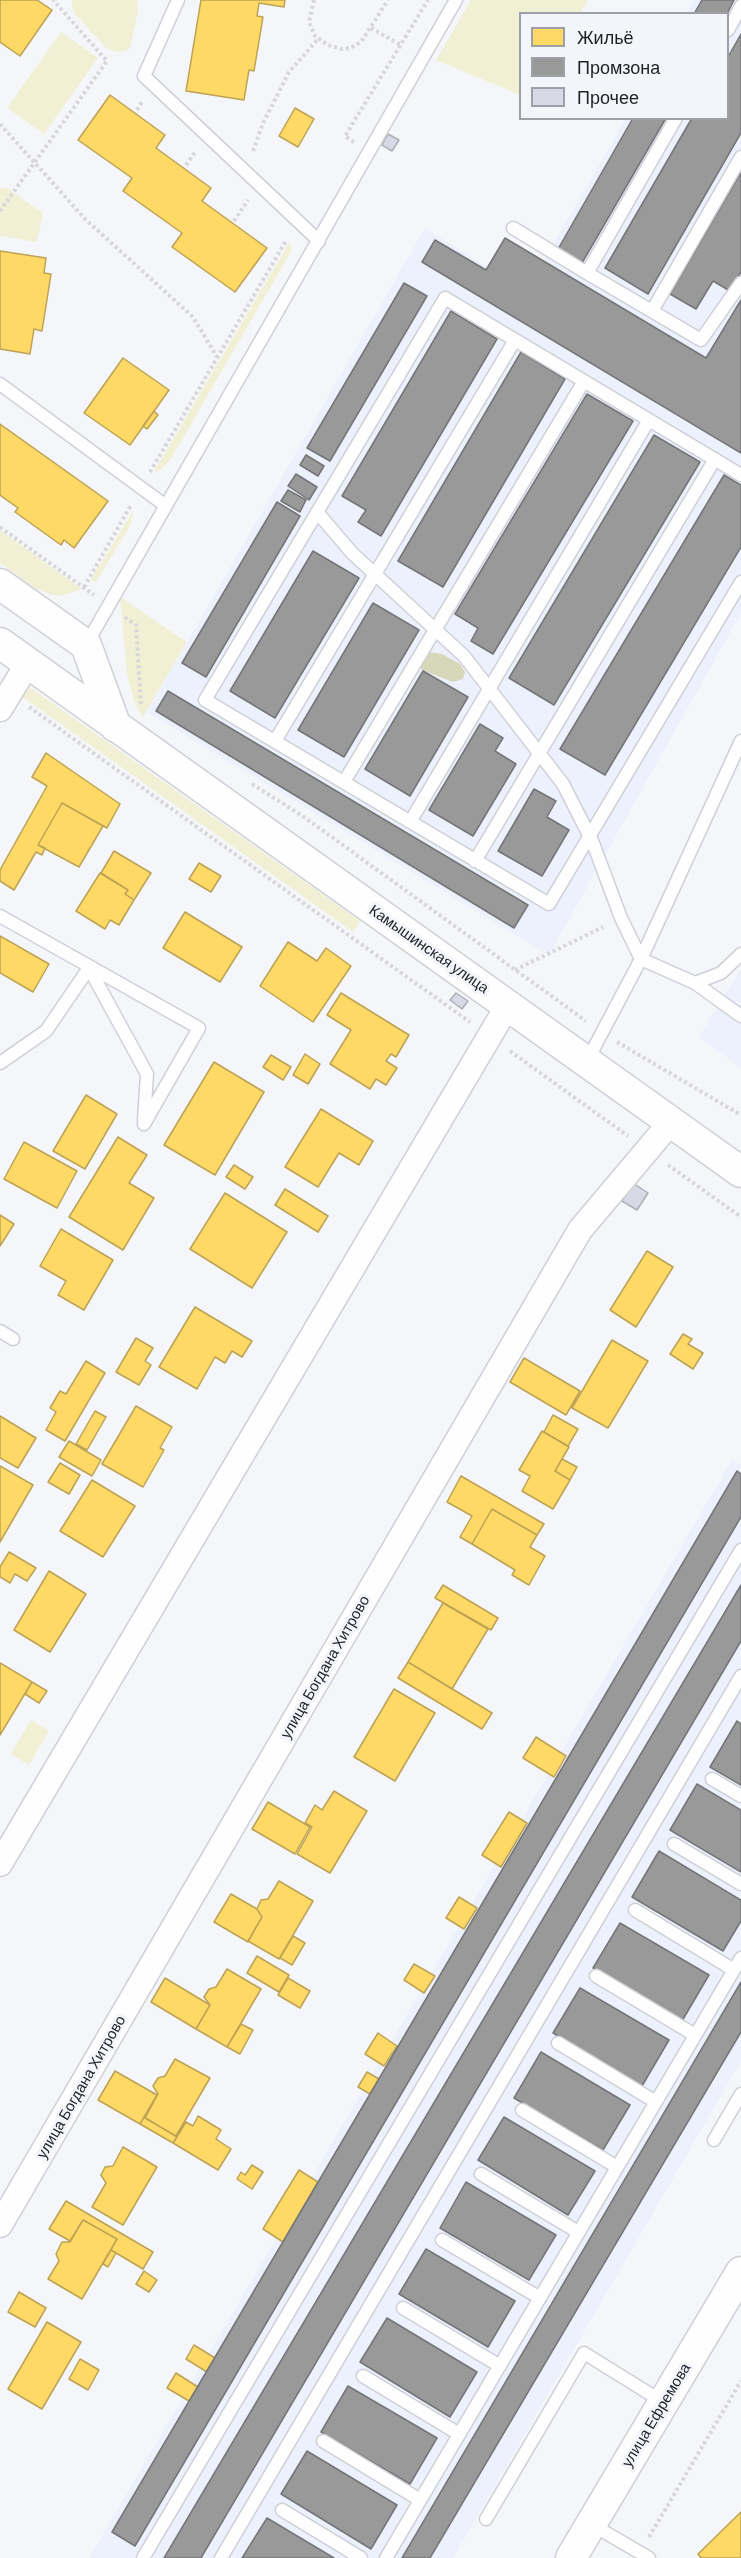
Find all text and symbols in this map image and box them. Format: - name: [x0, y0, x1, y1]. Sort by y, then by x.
- legend: [519, 12, 729, 120]
- text: Жильё: [577, 26, 634, 48]
- text: Промзона: [577, 56, 660, 78]
- text: Прочее: [577, 86, 639, 108]
- street label: Камышинская улица: [366, 901, 492, 997]
- street label: улица Богдана Хитрово: [277, 1592, 373, 1742]
- street label: улица Богдана Хитрово: [33, 2012, 129, 2162]
- street label: улица Ефремова: [618, 2360, 694, 2470]

